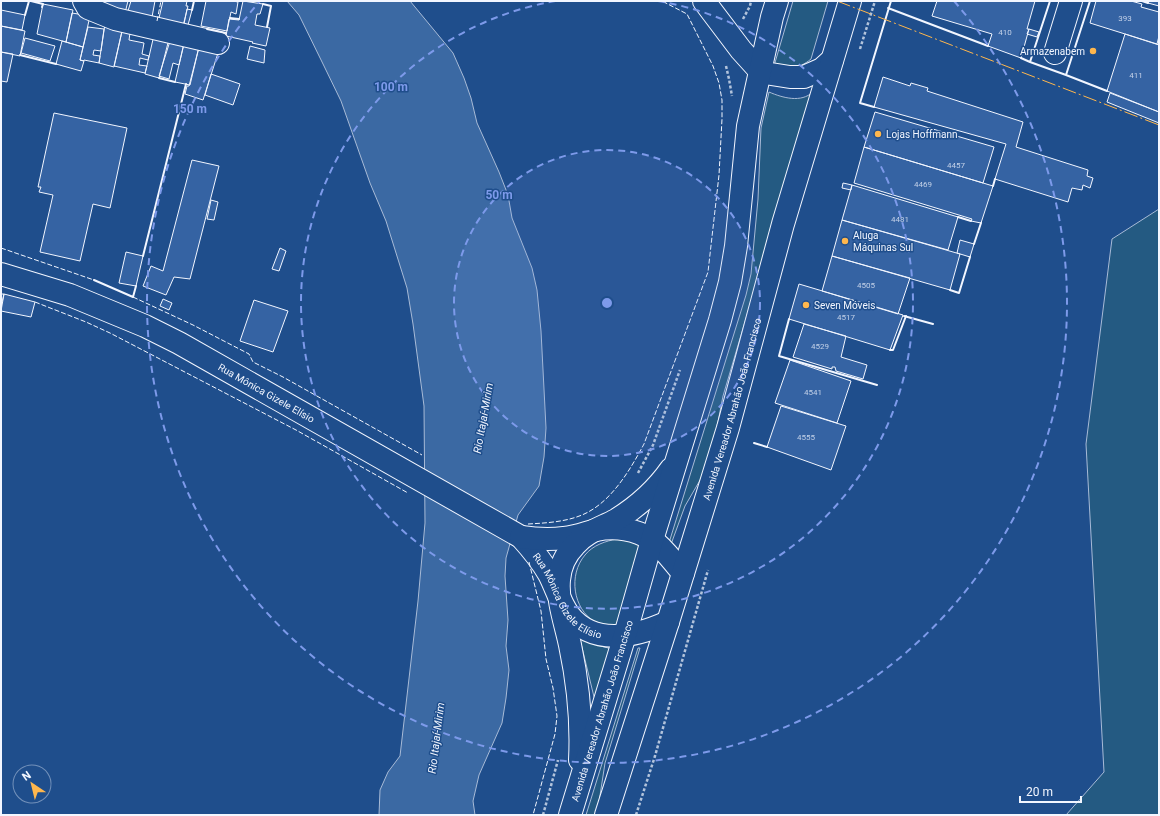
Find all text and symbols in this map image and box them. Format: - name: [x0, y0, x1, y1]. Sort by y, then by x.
- house number: 393: [1118, 14, 1132, 23]
- house number: 410: [998, 28, 1012, 37]
- place label: Armazenabem: [1020, 46, 1085, 57]
- marker: Armazenabem: [1088, 46, 1098, 56]
- house number: 411: [1129, 71, 1143, 80]
- text: 100 m: [374, 80, 408, 94]
- text: 150 m: [173, 102, 207, 116]
- marker: Lojas Hoffmann: [873, 129, 883, 139]
- place label: Lojas Hoffmann: [886, 129, 958, 140]
- house number: 4457: [947, 161, 965, 170]
- house number: 4469: [914, 180, 932, 189]
- text: 50 m: [485, 188, 513, 202]
- house number: 4481: [891, 215, 909, 224]
- place label: Aluga Máquinas Sul: [853, 230, 913, 253]
- marker: Aluga Máquinas Sul: [840, 236, 850, 246]
- house number: 4505: [857, 281, 875, 290]
- centre of rings: [600, 296, 614, 310]
- marker: Seven Móveis: [801, 300, 811, 310]
- place label: Seven Móveis: [814, 300, 875, 311]
- house number: 4517: [837, 313, 855, 322]
- street label: Avenida Vereador Abrahão João Francisco: [701, 317, 763, 502]
- house number: 4529: [811, 342, 829, 351]
- street label: Rua Mônica Gizele Elísio: [216, 361, 317, 425]
- water label: Rio Itajaí-Mirim: [471, 382, 496, 454]
- house number: 4541: [804, 388, 822, 397]
- house number: 4555: [797, 433, 815, 442]
- street label: Rua Mônica Gizele Elísio: [531, 551, 603, 641]
- street label: Avenida Vereador Abrahão João Francisco: [569, 619, 635, 803]
- water label: Rio Itajaí-Mirim: [426, 702, 447, 774]
- north arrow: [12, 764, 52, 804]
- text: N: [20, 769, 34, 784]
- scale bar: [1020, 778, 1081, 804]
- text: 20 m: [1026, 785, 1053, 799]

